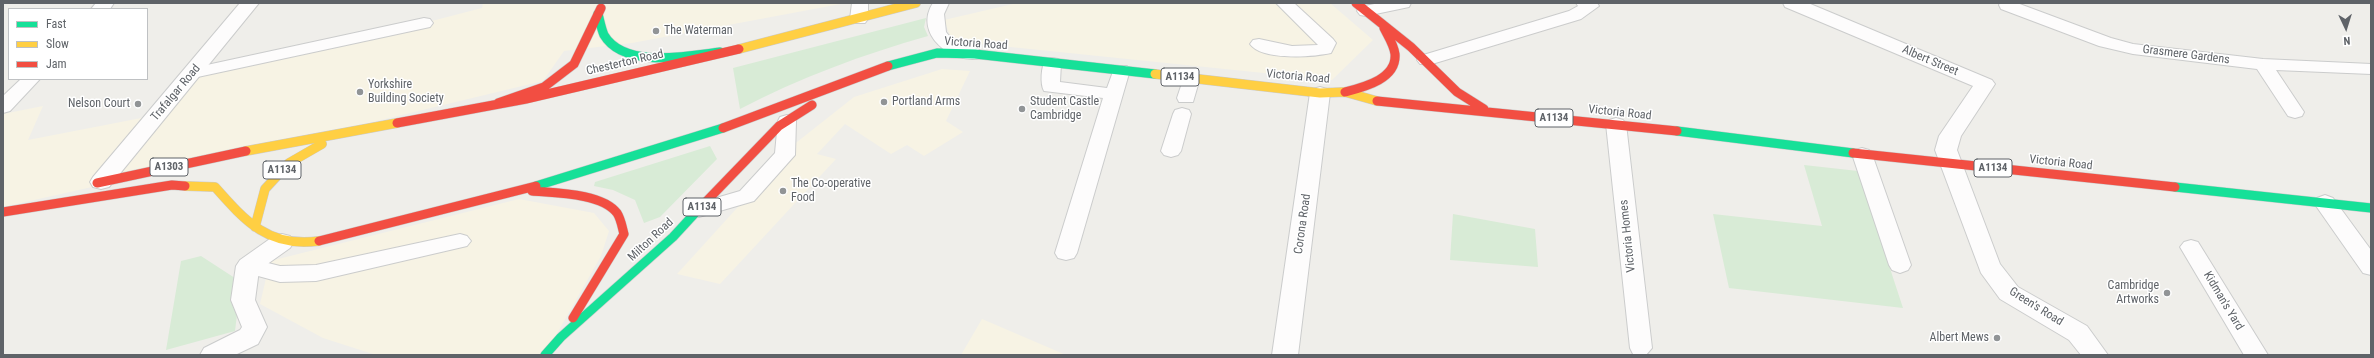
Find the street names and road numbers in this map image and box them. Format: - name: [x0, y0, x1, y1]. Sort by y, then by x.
- street label: Victoria Road: [944, 35, 1008, 53]
- street label: Albert Street: [1900, 43, 1960, 79]
- street label: Grasmere Gardens: [2142, 43, 2230, 67]
- street label: Chesterton Road: [585, 47, 665, 79]
- street label: Trafalgar Road: [148, 62, 204, 124]
- street label: Victoria Road: [1266, 67, 1330, 87]
- road number: A1134: [1161, 68, 1199, 86]
- street label: Victoria Road: [1588, 103, 1652, 123]
- road number: A1134: [1535, 109, 1573, 127]
- street label: Victoria Road: [2029, 153, 2093, 173]
- road number: A1303: [150, 158, 188, 176]
- road number: A1134: [1974, 159, 2012, 177]
- road number: A1134: [263, 161, 301, 179]
- street label: Corona Road: [1292, 193, 1314, 255]
- road number: A1134: [683, 198, 721, 216]
- street label: Victoria Homes: [1617, 199, 1639, 273]
- street label: Milton Road: [625, 215, 677, 265]
- street label: Kidman's Yard: [2200, 269, 2246, 333]
- street label: Green's Road: [2006, 285, 2066, 329]

